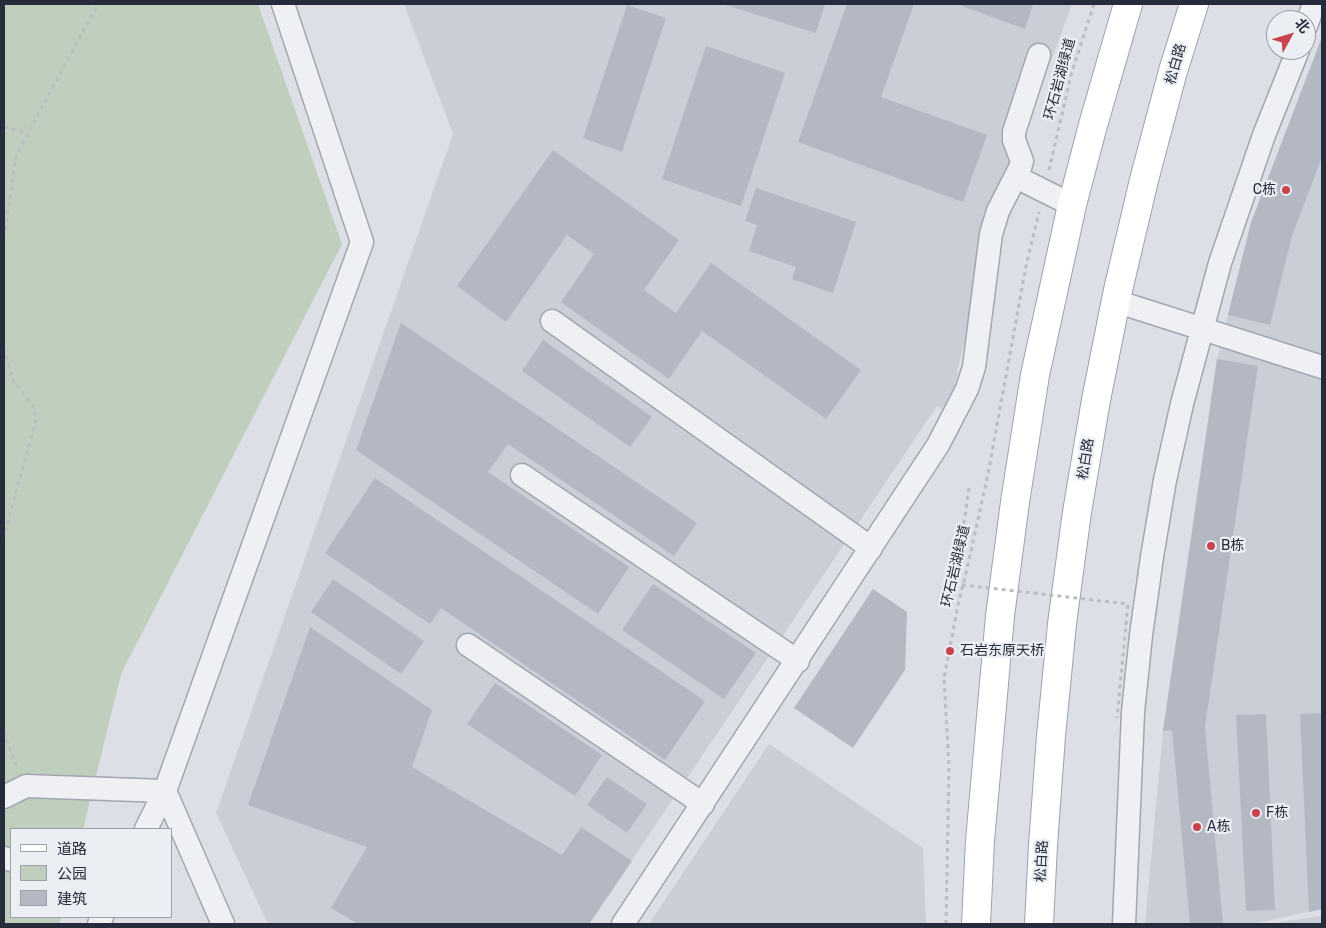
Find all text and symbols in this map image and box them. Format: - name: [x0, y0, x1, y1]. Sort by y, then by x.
- north arrow: [1266, 10, 1316, 60]
- text: 北: [1291, 15, 1313, 37]
- street label: 环石岩湖绿道: [1041, 36, 1079, 122]
- street label: 松白路: [1162, 41, 1190, 87]
- place label: C栋: [1253, 182, 1276, 198]
- marker: C栋: [1280, 184, 1292, 196]
- street label: 松白路: [1074, 437, 1098, 481]
- street label: 环石岩湖绿道: [938, 523, 974, 609]
- place label: B栋: [1221, 538, 1244, 554]
- marker: B栋: [1205, 540, 1217, 552]
- place label: 石岩东原天桥: [960, 643, 1044, 659]
- marker: 石岩东原天桥: [944, 645, 956, 657]
- place label: F栋: [1266, 805, 1288, 821]
- marker: F栋: [1250, 807, 1262, 819]
- place label: A栋: [1207, 819, 1230, 835]
- marker: A栋: [1191, 821, 1203, 833]
- legend: [10, 828, 172, 918]
- text: 道路: [57, 840, 87, 858]
- street label: 松白路: [1033, 840, 1051, 882]
- text: 公园: [57, 865, 87, 883]
- text: 建筑: [57, 890, 87, 908]

